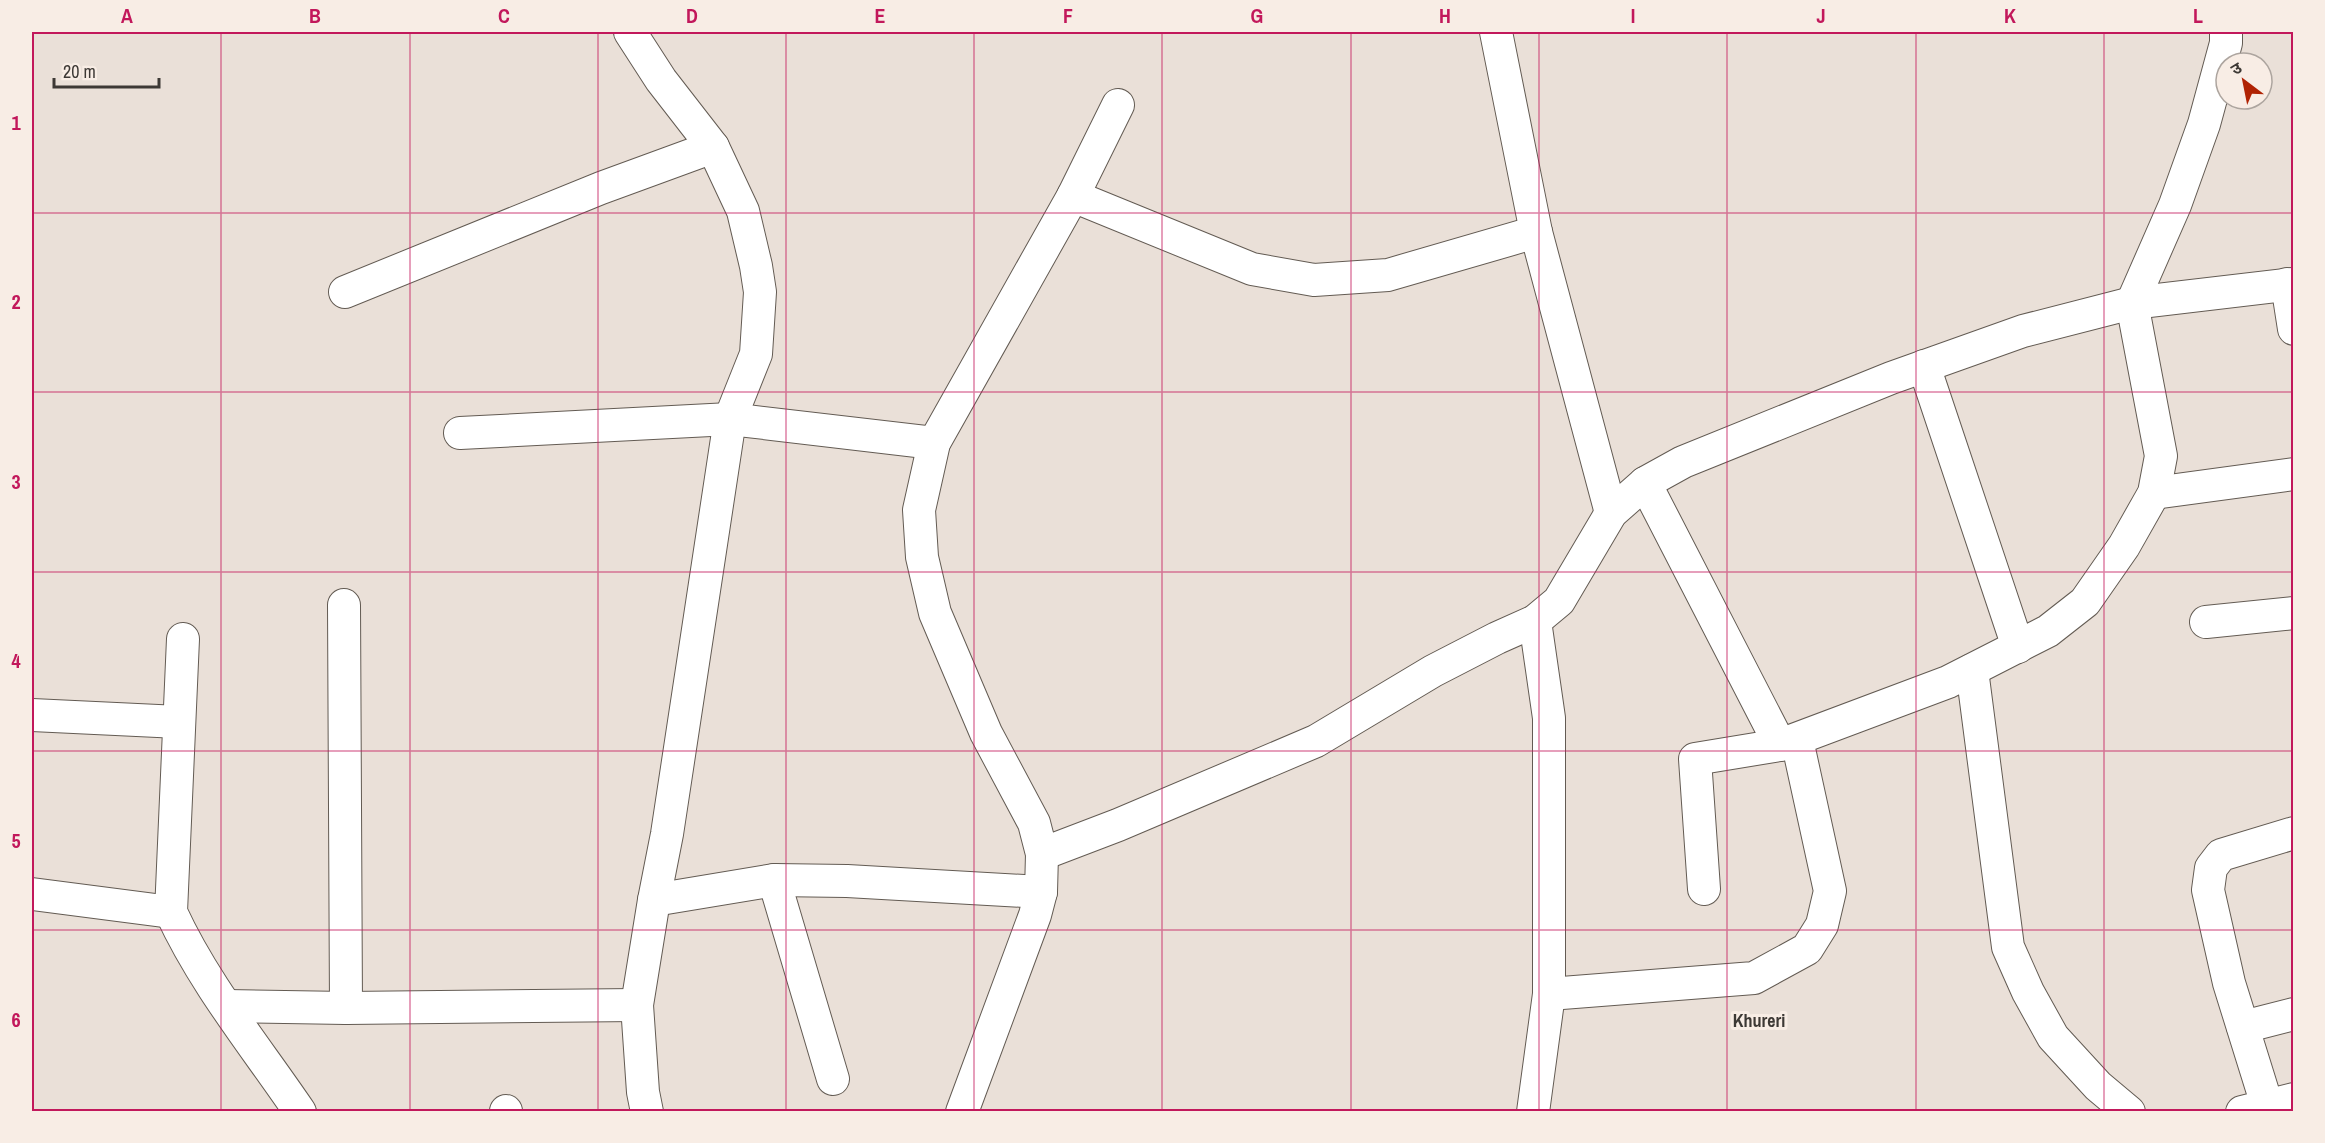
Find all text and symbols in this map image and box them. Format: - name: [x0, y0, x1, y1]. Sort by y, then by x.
- text: A: [121, 2, 133, 29]
- text: B: [309, 2, 321, 29]
- text: C: [498, 2, 510, 29]
- text: D: [686, 2, 698, 29]
- text: E: [875, 2, 886, 29]
- text: F: [1063, 2, 1073, 29]
- text: G: [1251, 2, 1263, 29]
- text: H: [1439, 2, 1451, 29]
- text: I: [1631, 2, 1635, 29]
- text: J: [1816, 2, 1826, 29]
- text: K: [2004, 2, 2016, 29]
- text: L: [2193, 2, 2203, 29]
- scale bar: [54, 51, 159, 89]
- north arrow: [2214, 51, 2274, 111]
- text: उ: [2226, 56, 2246, 80]
- text: 20 m: [63, 59, 96, 84]
- text: 1: [11, 109, 21, 136]
- text: 2: [11, 288, 21, 315]
- text: 3: [11, 468, 21, 495]
- text: 4: [11, 647, 21, 674]
- text: 5: [11, 827, 21, 854]
- text: 6: [11, 1006, 21, 1033]
- district label: Khureri: [1733, 1008, 1785, 1033]

